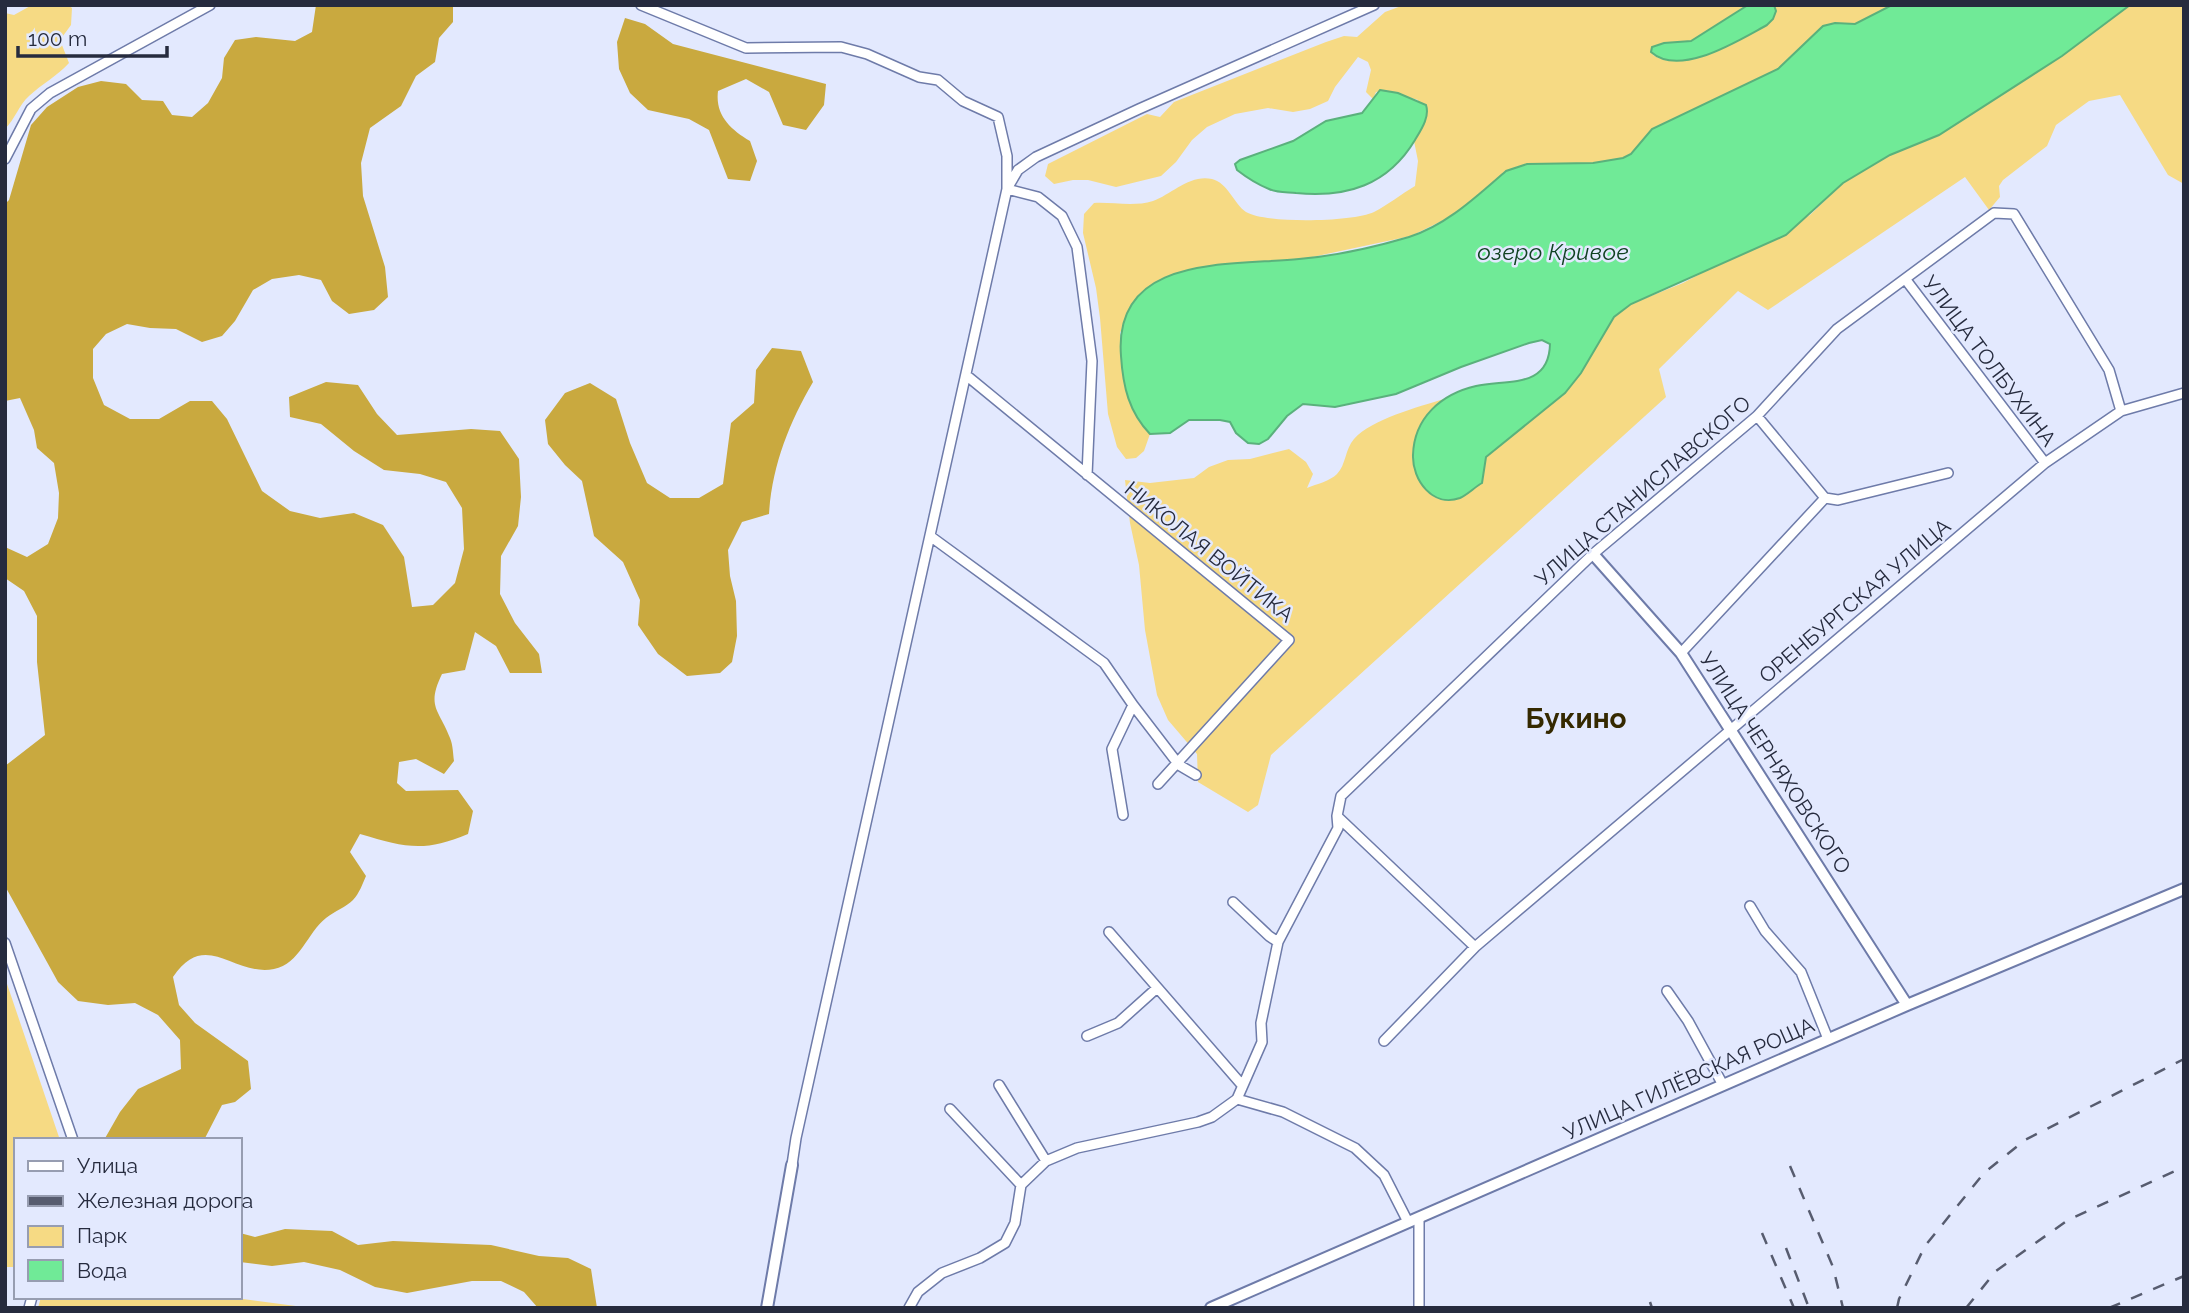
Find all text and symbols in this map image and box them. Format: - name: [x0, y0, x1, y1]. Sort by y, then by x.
- scale bar: [18, 14, 166, 58]
- text: 100 m: [28, 26, 87, 51]
- water label: озеро Кривое: [1477, 238, 1629, 265]
- street label: УЛИЦА ТОЛБУХИНА: [1917, 271, 2062, 451]
- street label: УЛИЦА СТАНИСЛАВСКОГО: [1530, 390, 1755, 591]
- street label: НИКОЛАЯ ВОЙТИКА: [1120, 476, 1299, 627]
- street label: ОРЕНБУРГСКАЯ УЛИЦА: [1754, 513, 1955, 688]
- street label: УЛИЦА ЧЕРНЯХОВСКОГО: [1694, 647, 1856, 878]
- district label: Букино: [1525, 702, 1627, 735]
- street label: УЛИЦА ГИЛЁВСКАЯ РОЩА: [1560, 1012, 1818, 1145]
- legend: [14, 1138, 242, 1299]
- text: Улица: [77, 1153, 138, 1178]
- text: Железная дорога: [77, 1188, 253, 1213]
- text: Парк: [77, 1223, 127, 1248]
- text: Вода: [77, 1258, 127, 1283]

